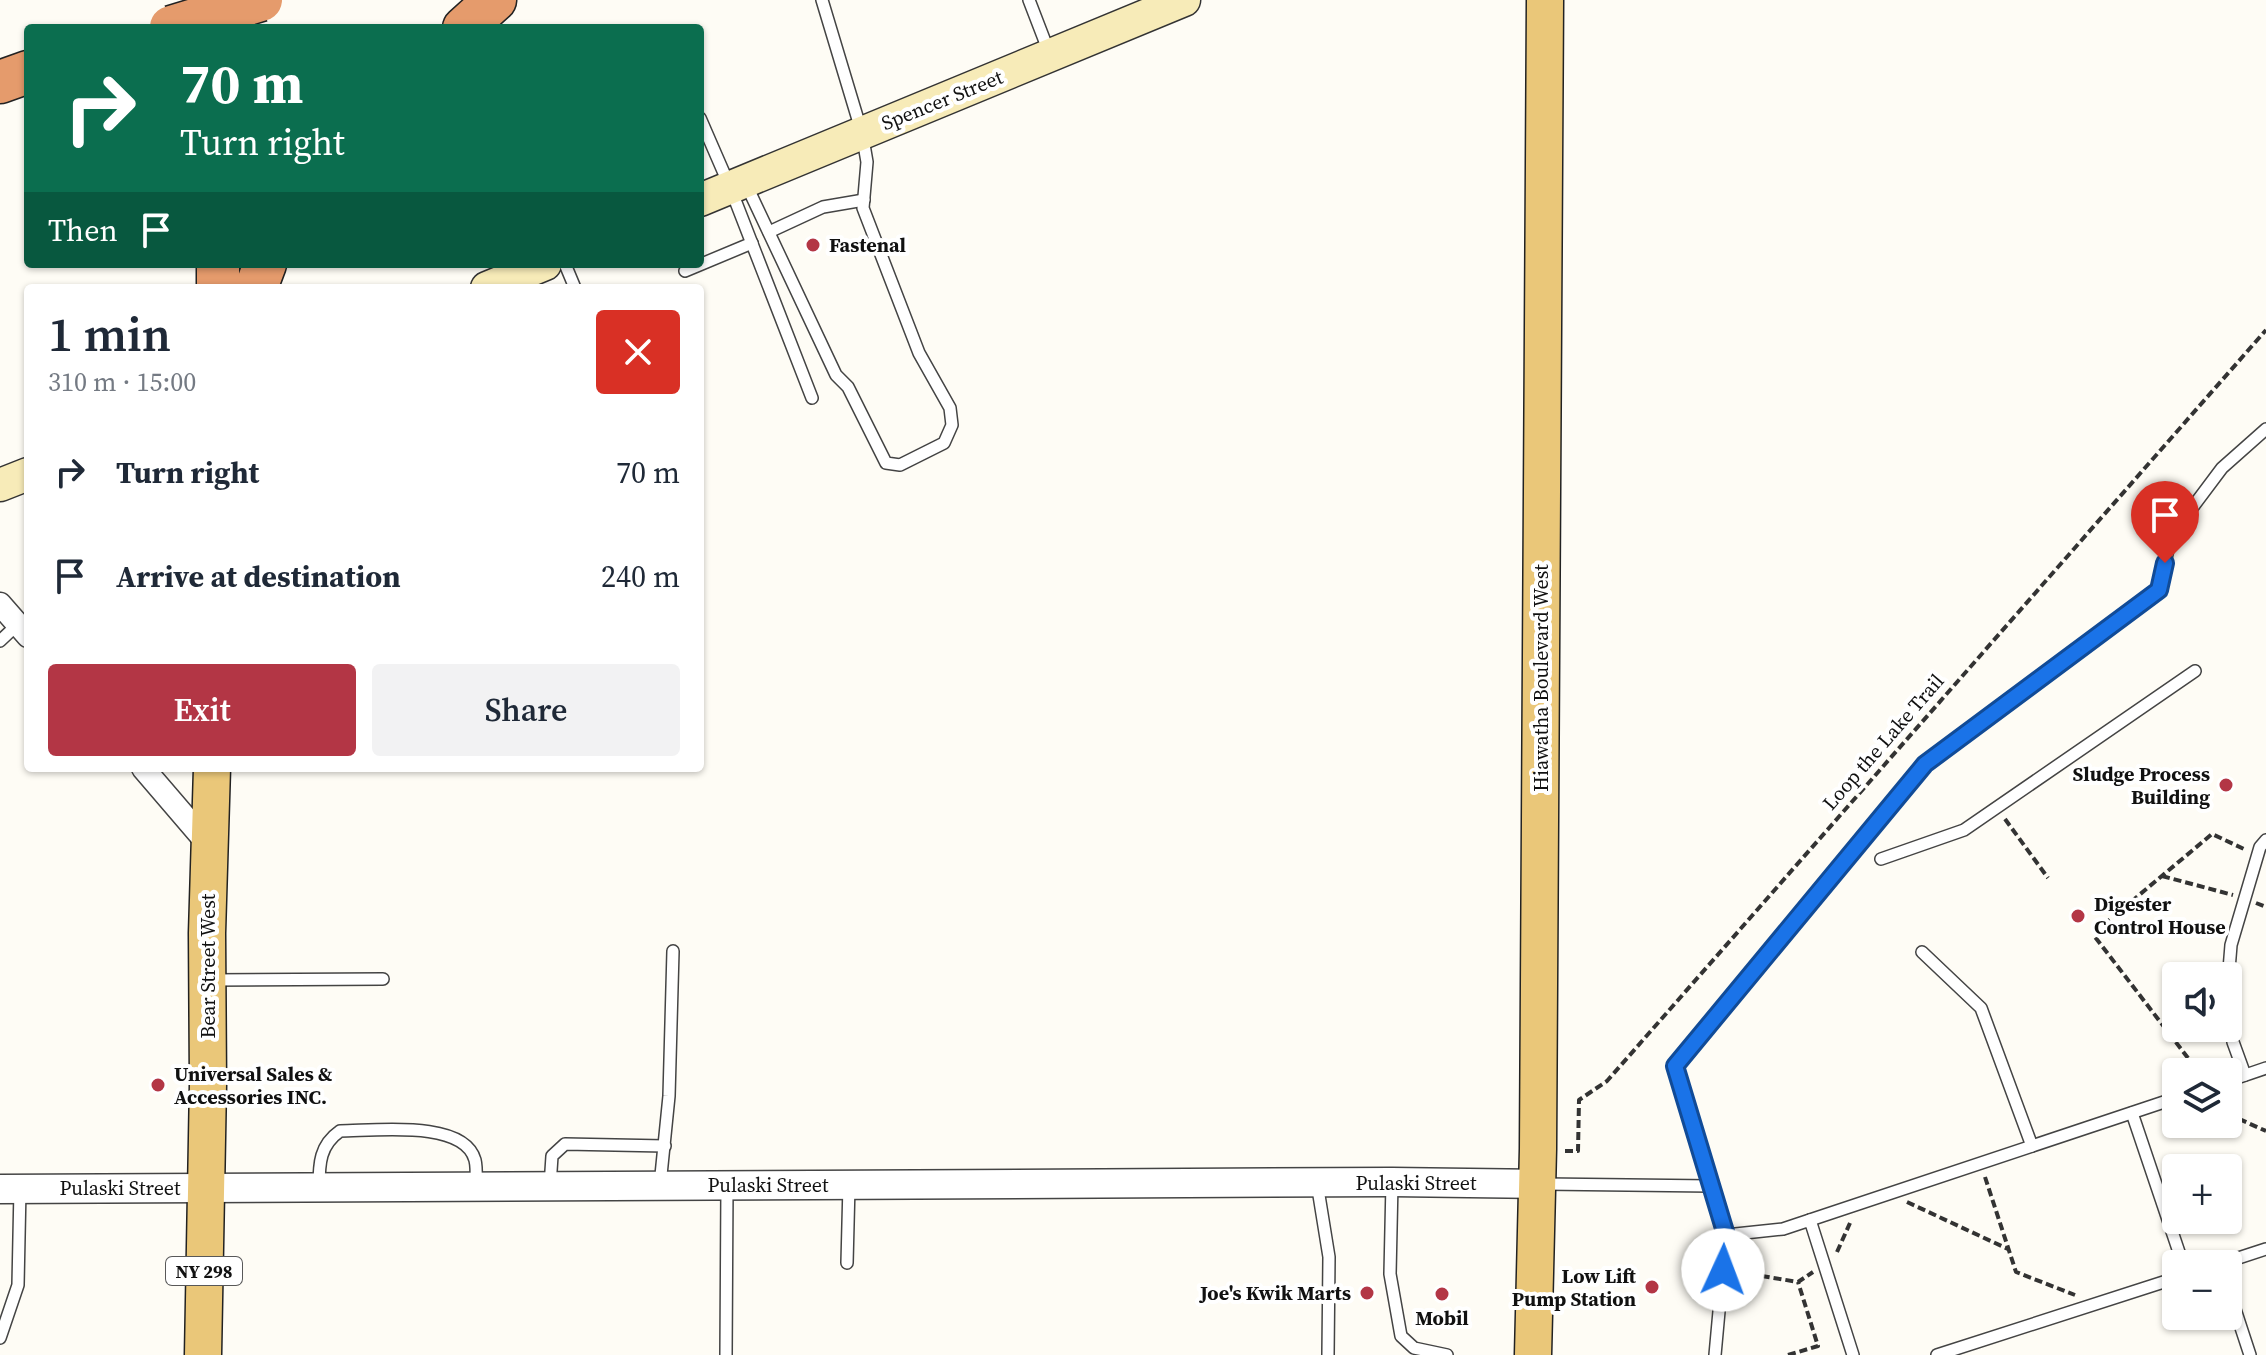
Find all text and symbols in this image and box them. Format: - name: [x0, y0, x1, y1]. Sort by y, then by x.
- text: 70 m: [180, 45, 303, 122]
- icon: right: [48, 56, 152, 160]
- street label: Spencer Street: [877, 63, 1007, 137]
- text: Turn right: [180, 118, 345, 167]
- icon: arrive: [134, 208, 178, 252]
- text: Then: [48, 210, 118, 251]
- place label: Fastenal: [829, 231, 906, 259]
- marker: Fastenal: [804, 236, 822, 254]
- text: 1 min: [48, 301, 171, 367]
- button: close: [596, 310, 680, 394]
- text: 310 m · 15:00: [48, 364, 196, 400]
- icon: right: [48, 450, 92, 494]
- text: Turn right: [116, 452, 259, 493]
- text: 70 m: [616, 452, 680, 493]
- pin: [2131, 481, 2199, 563]
- icon: arrive: [2143, 493, 2187, 537]
- icon: arrive: [48, 554, 92, 598]
- text: Arrive at destination: [116, 556, 401, 597]
- text: 240 m: [601, 556, 680, 597]
- street label: Hiawatha Boulevard West: [1527, 564, 1555, 792]
- button: Exit: [48, 664, 356, 756]
- button: Share: [372, 664, 680, 756]
- street label: Loop the Lake Trail: [1816, 668, 1950, 816]
- place label: Sludge Process Building: [2073, 760, 2210, 811]
- marker: Sludge Process Building: [2217, 776, 2235, 794]
- place label: Digester Control House: [2094, 890, 2226, 941]
- street label: Bear Street West: [194, 893, 222, 1038]
- marker: Digester Control House: [2069, 907, 2087, 925]
- map controls: [2162, 962, 2242, 1330]
- button: sound: [2162, 962, 2242, 1042]
- button: layers: [2162, 1058, 2242, 1138]
- place label: Universal Sales & Accessories INC.: [174, 1060, 332, 1111]
- marker: Universal Sales & Accessories INC.: [149, 1076, 167, 1094]
- button: +: [2162, 1154, 2242, 1234]
- street label: Pulaski Street: [1355, 1169, 1477, 1197]
- street label: Pulaski Street: [707, 1171, 829, 1199]
- street label: Pulaski Street: [59, 1174, 181, 1202]
- position arrow: [1681, 1228, 1765, 1312]
- button: −: [2162, 1250, 2242, 1330]
- road number: NY 298: [166, 1257, 242, 1285]
- place label: Low Lift Pump Station: [1512, 1262, 1636, 1313]
- marker: Low Lift Pump Station: [1643, 1278, 1661, 1296]
- place label: Joe's Kwik Marts: [1198, 1279, 1351, 1307]
- marker: Joe's Kwik Marts: [1358, 1284, 1376, 1302]
- marker: Mobil: [1433, 1285, 1451, 1303]
- place label: Mobil: [1415, 1304, 1469, 1332]

